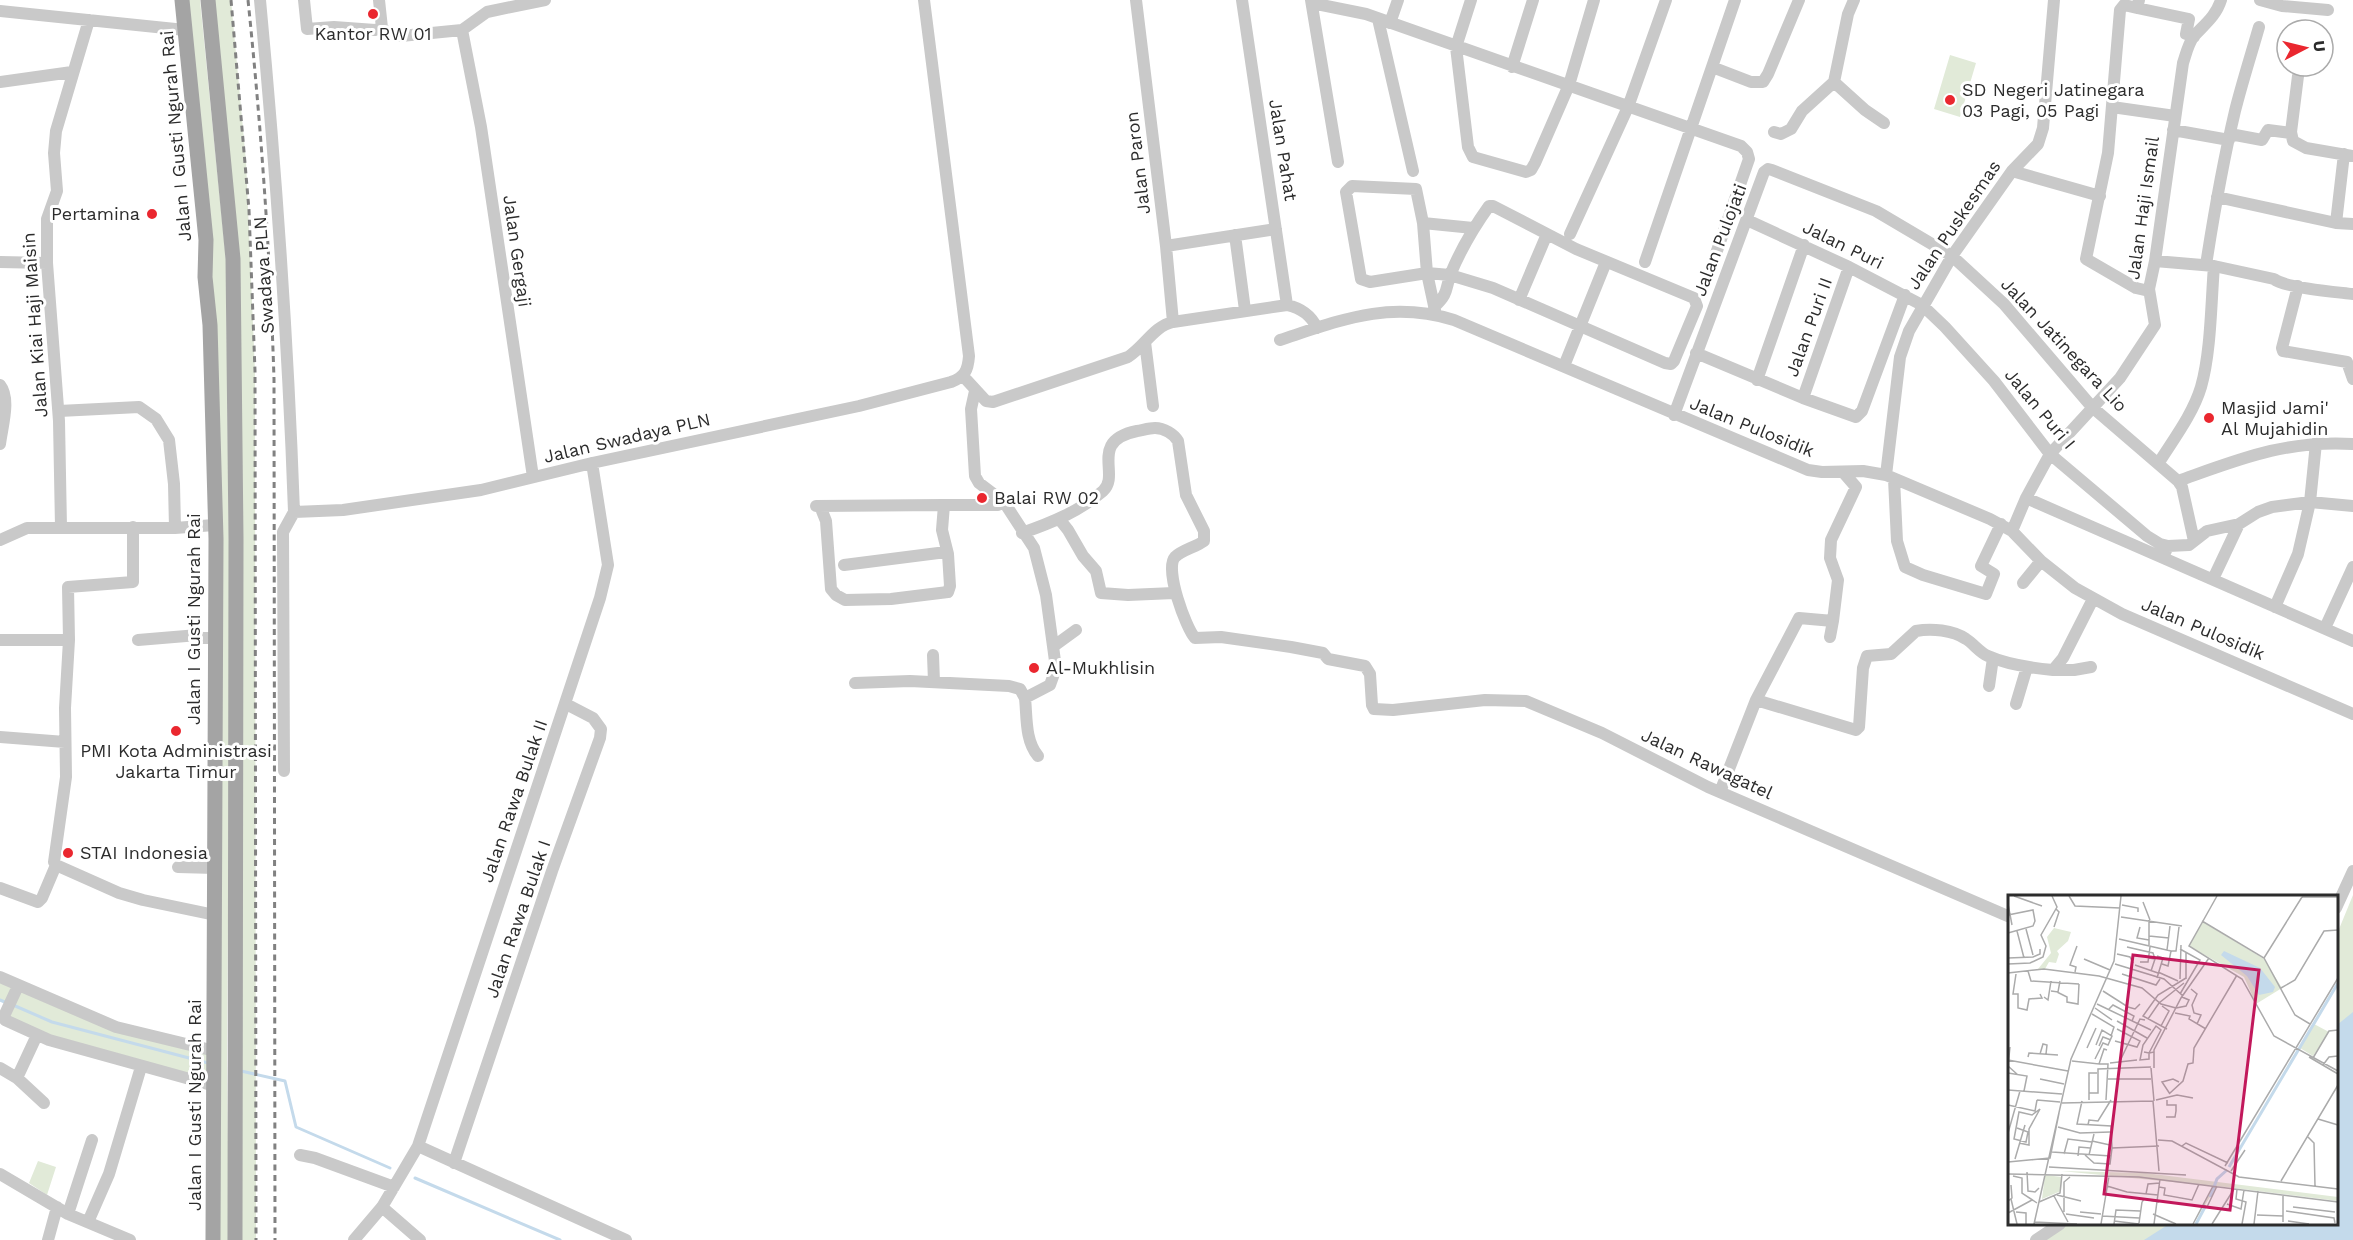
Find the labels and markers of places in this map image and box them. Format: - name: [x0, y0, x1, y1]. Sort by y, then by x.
- marker: Kantor RW 01: [366, 7, 380, 21]
- place label: Kantor RW 01: [314, 23, 432, 44]
- place label: SD Negeri Jatinegara 03 Pagi, 05 Pagi: [1962, 79, 2145, 121]
- marker: SD Negeri Jatinegara 03 Pagi, 05 Pagi: [1943, 93, 1957, 107]
- place label: Pertamina: [51, 203, 140, 224]
- marker: Pertamina: [145, 207, 159, 221]
- place label: Masjid Jami' Al Mujahidin: [2221, 397, 2329, 439]
- marker: Masjid Jami' Al Mujahidin: [2202, 411, 2216, 425]
- place label: Balai RW 02: [994, 487, 1099, 508]
- marker: Balai RW 02: [975, 491, 989, 505]
- place label: Al-Mukhlisin: [1046, 657, 1155, 678]
- marker: Al-Mukhlisin: [1027, 661, 1041, 675]
- marker: PMI Kota Administrasi Jakarta Timur: [169, 724, 183, 738]
- place label: PMI Kota Administrasi Jakarta Timur: [80, 740, 272, 782]
- place label: STAI Indonesia: [80, 842, 208, 863]
- marker: STAI Indonesia: [61, 846, 75, 860]

